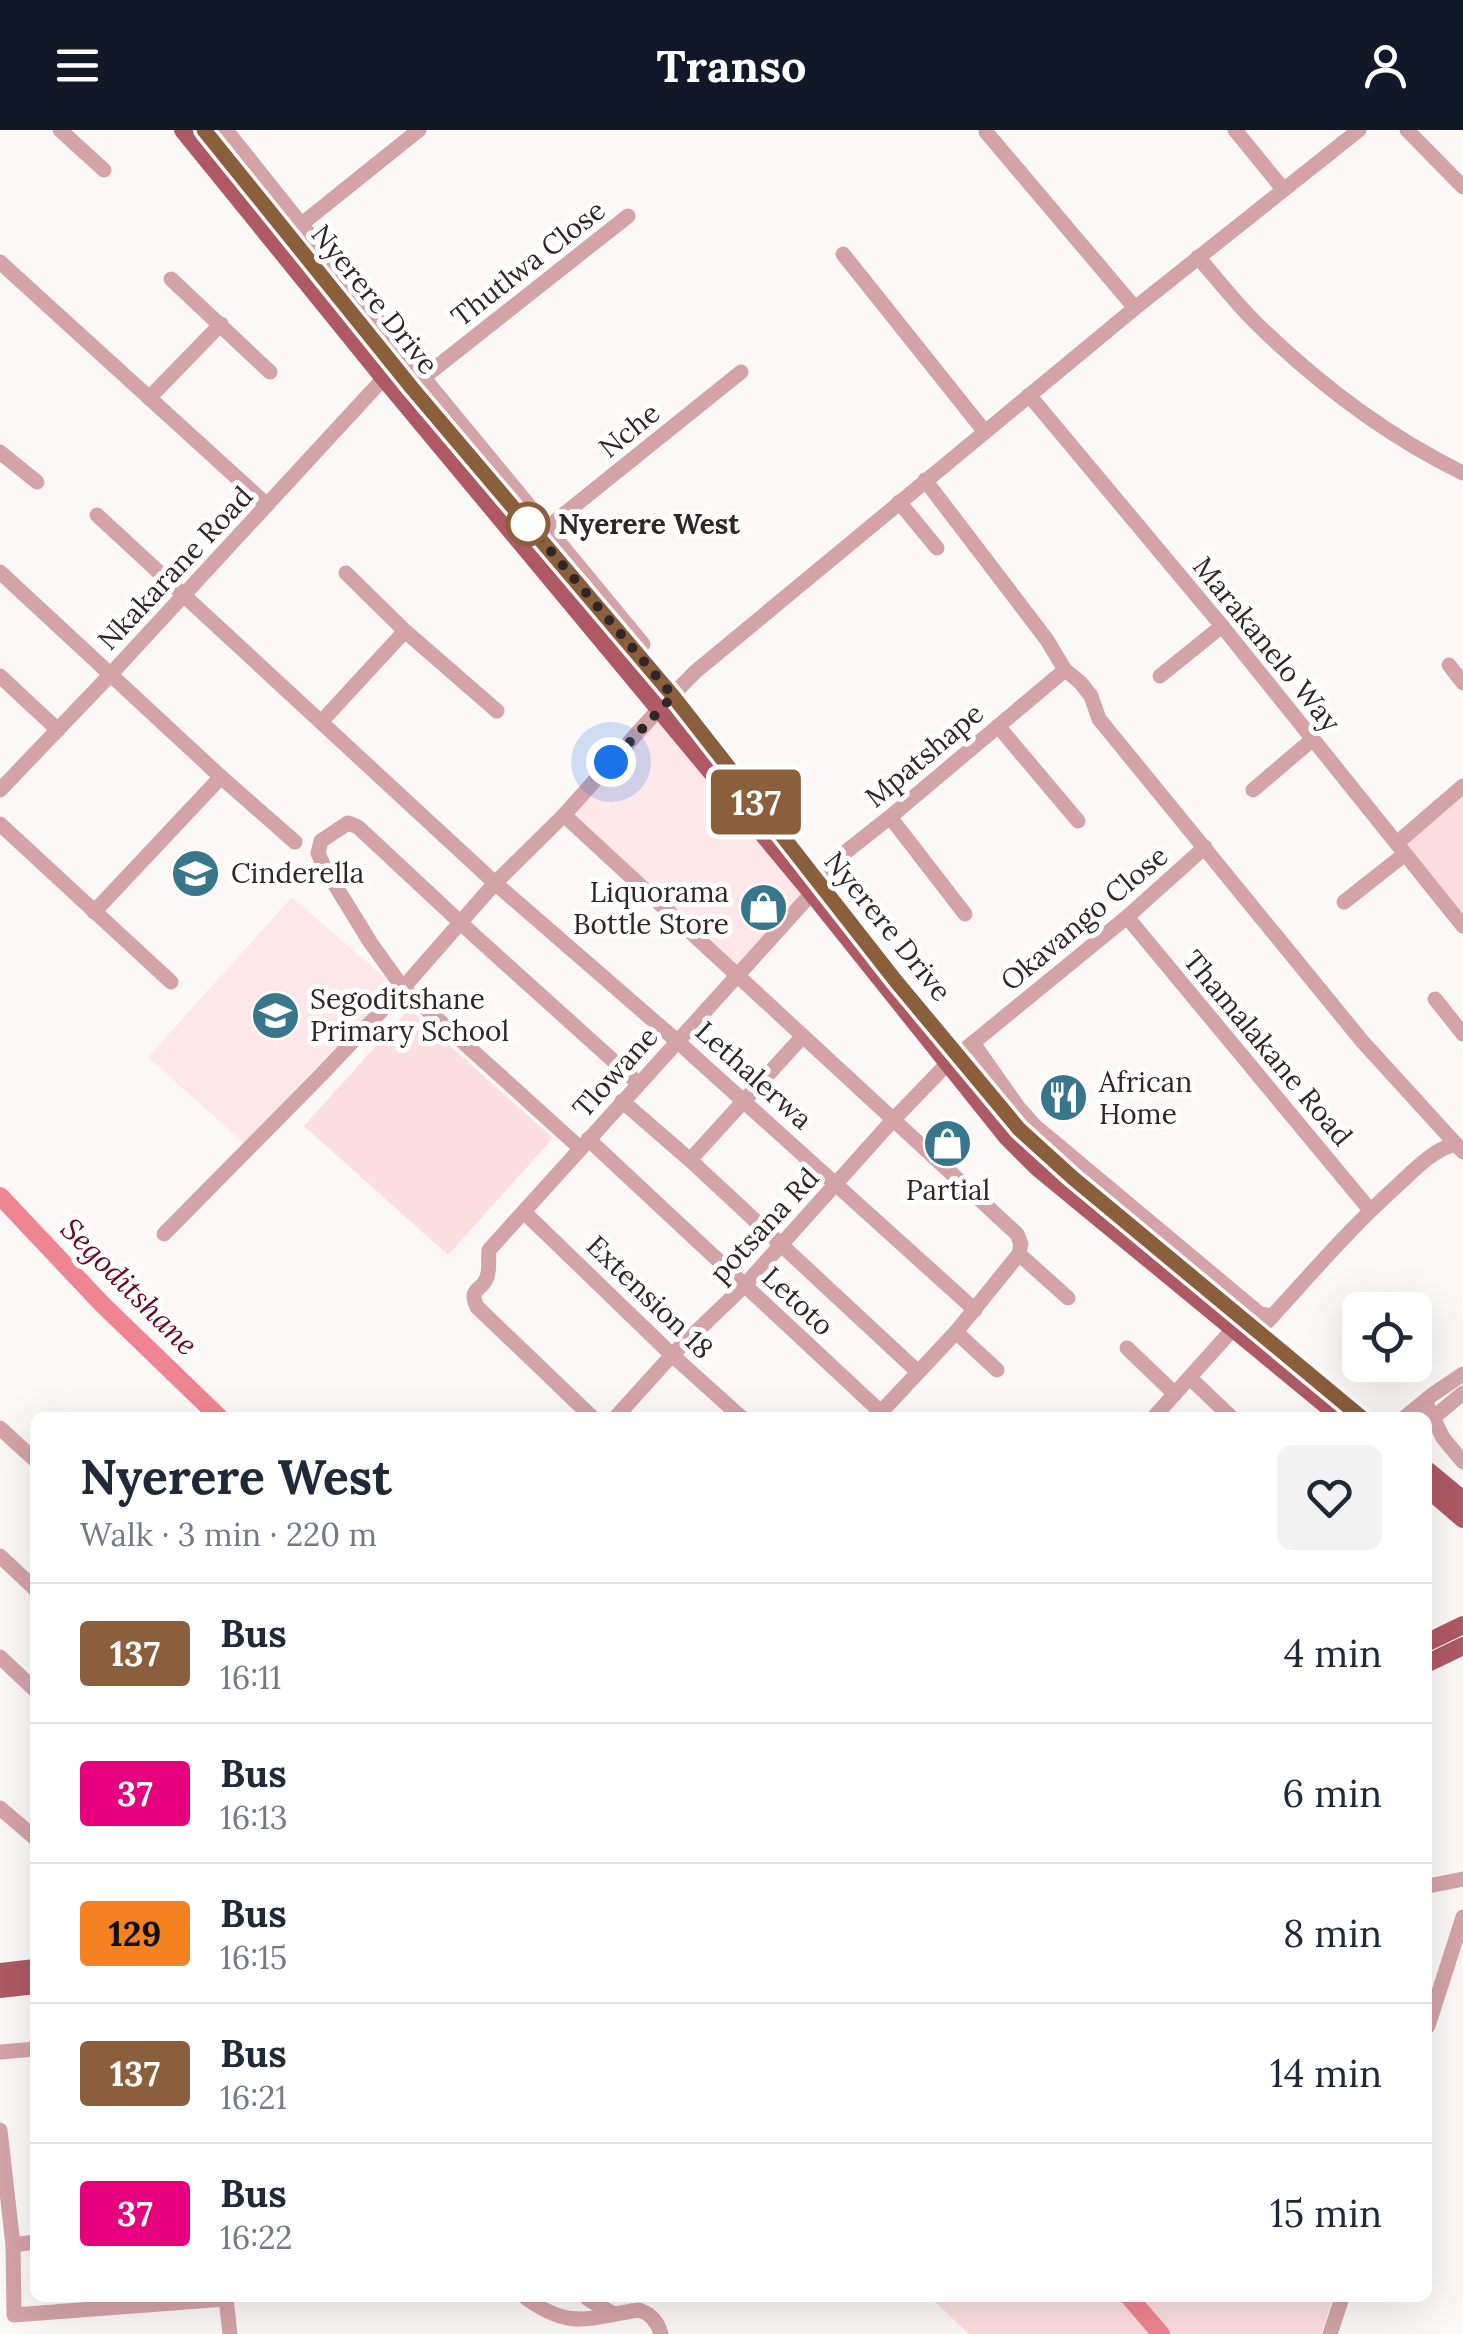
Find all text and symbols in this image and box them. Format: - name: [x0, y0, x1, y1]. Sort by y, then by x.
- text: Transo: [656, 37, 807, 94]
- icon: menu: [50, 38, 105, 93]
- icon: person: [1358, 38, 1413, 93]
- street label: Thutlwa Close: [444, 192, 612, 334]
- street label: Nyerere Drive: [304, 217, 446, 381]
- street label: Nche: [591, 395, 667, 465]
- street label: Nkakarane Road: [90, 478, 260, 658]
- marker: Nyerere West: [507, 503, 549, 545]
- place label: Nyerere West: [558, 506, 740, 542]
- street label: Marakanelo Way: [1185, 549, 1349, 739]
- street label: Mpatshape: [857, 695, 991, 815]
- your location: [586, 737, 636, 787]
- line badge: 137: [698, 770, 814, 834]
- text: 137: [731, 780, 781, 825]
- street label: Okavango Close: [993, 838, 1175, 998]
- street label: Nyerere Drive: [817, 844, 959, 1008]
- school or university icon: Cinderella: [170, 847, 222, 899]
- place label: Cinderella: [231, 855, 364, 891]
- place label: Liquorama Bottle Store: [573, 874, 729, 942]
- shop icon: Liquorama Bottle Store: [738, 882, 790, 934]
- street label: Thamalakane Road: [1176, 943, 1360, 1153]
- place label: Segoditshane Primary School: [310, 981, 509, 1049]
- school or university icon: Segoditshane Primary School: [249, 989, 301, 1041]
- street label: Lethalerwa: [688, 1013, 820, 1137]
- street label: Tlowane: [565, 1019, 665, 1125]
- place label: African Home: [1098, 1064, 1192, 1132]
- restaurant icon: African Home: [1038, 1072, 1090, 1124]
- shop icon: Partial: [922, 1117, 974, 1169]
- street label: potsana Rd: [702, 1160, 826, 1290]
- place label: Partial: [906, 1172, 990, 1208]
- water label: Segoditshane: [53, 1210, 206, 1363]
- street label: Extension 18: [579, 1228, 721, 1366]
- street label: Letoto: [754, 1259, 842, 1343]
- map controls: [1342, 1292, 1432, 1382]
- button: locate: [1342, 1292, 1432, 1382]
- button: heart: [1277, 1445, 1382, 1550]
- text: Nyerere West: [80, 1446, 392, 1507]
- text: Walk · 3 min · 220 m: [80, 1514, 377, 1555]
- text: Bus: [220, 1609, 287, 1657]
- text: 4 min: [1284, 1629, 1382, 1677]
- text: 137: [110, 1631, 160, 1676]
- text: 16:11: [220, 1657, 281, 1698]
- text: Bus: [220, 1749, 287, 1797]
- text: 6 min: [1282, 1769, 1382, 1817]
- text: 37: [117, 1771, 153, 1816]
- text: 16:13: [220, 1797, 288, 1838]
- text: Bus: [220, 1889, 287, 1937]
- text: 8 min: [1283, 1909, 1382, 1957]
- text: 129: [108, 1911, 162, 1956]
- text: 16:15: [220, 1937, 287, 1978]
- text: Bus: [220, 2029, 287, 2077]
- text: 14 min: [1270, 2049, 1382, 2097]
- text: 137: [110, 2051, 160, 2096]
- text: 16:21: [220, 2077, 287, 2118]
- text: Bus: [220, 2169, 287, 2217]
- text: 15 min: [1270, 2189, 1382, 2237]
- text: 37: [117, 2191, 153, 2236]
- text: 16:22: [220, 2217, 293, 2258]

